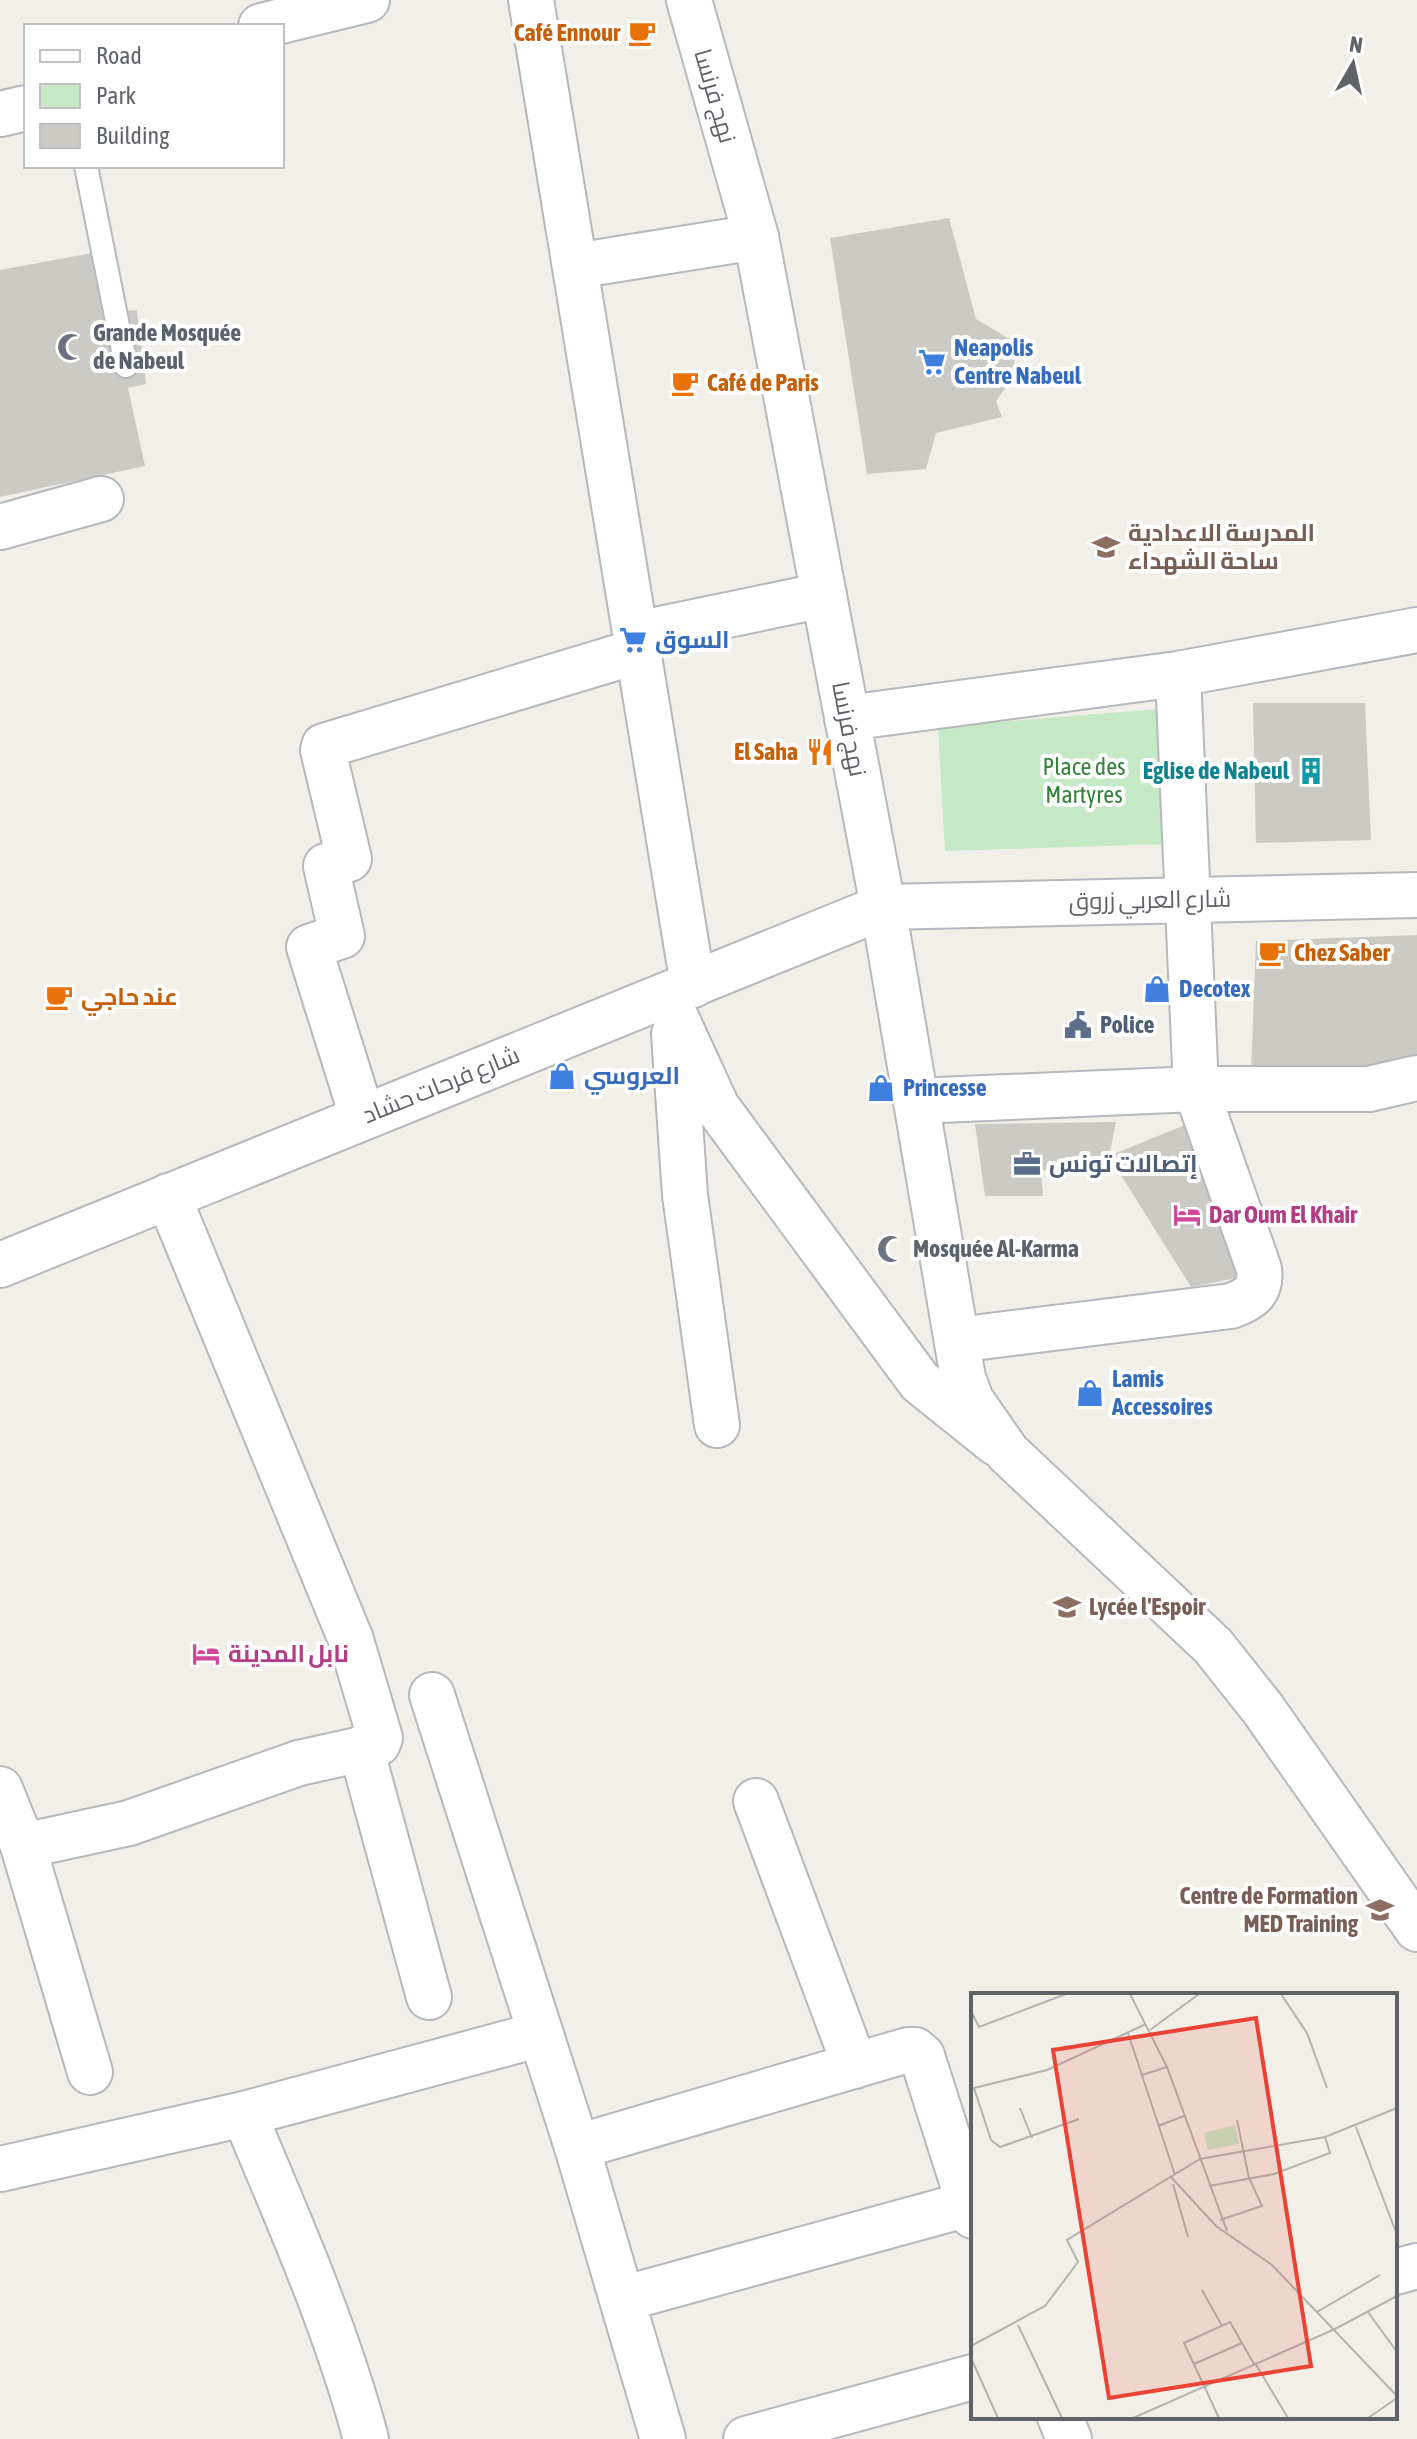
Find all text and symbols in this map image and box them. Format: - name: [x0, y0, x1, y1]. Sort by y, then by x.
- cafe icon: Café Ennour: [627, 18, 657, 48]
- place label: Café Ennour: [514, 19, 621, 46]
- legend: [24, 24, 284, 168]
- north arrow: [1313, 24, 1393, 104]
- text: N: [1348, 30, 1365, 58]
- text: Road: [96, 42, 142, 69]
- street label: نهج فرنسا: [686, 46, 742, 147]
- text: Park: [96, 82, 137, 109]
- text: Building: [96, 122, 170, 149]
- place label: Grande Mosquée de Nabeul: [93, 319, 241, 374]
- mosque icon: Grande Mosquée de Nabeul: [56, 332, 86, 362]
- place label: Neapolis Centre Nabeul: [954, 334, 1082, 389]
- supermarket icon: Neapolis Centre Nabeul: [917, 347, 947, 377]
- cafe icon: Café de Paris: [670, 368, 700, 398]
- place label: Café de Paris: [707, 369, 819, 396]
- place label: المدرسة الاعدادية ساحة الشهداء: [1128, 519, 1315, 575]
- school or university icon: المدرسة الاعدادية ساحة الشهداء: [1091, 532, 1121, 562]
- supermarket icon: السوق: [618, 625, 648, 655]
- place label: السوق: [655, 626, 730, 654]
- street label: نهج فرنسا: [824, 679, 872, 779]
- restaurant icon: El Saha: [805, 737, 835, 767]
- place label: El Saha: [734, 738, 798, 765]
- park label: Place des Martyres: [1042, 753, 1126, 808]
- building icon: Eglise de Nabeul: [1296, 756, 1326, 786]
- place label: Eglise de Nabeul: [1143, 757, 1290, 784]
- street label: شارع العربي زروق: [1068, 885, 1232, 920]
- cafe icon: Chez Saber: [1257, 938, 1287, 968]
- place label: Chez Saber: [1294, 939, 1391, 966]
- shop icon: Decotex: [1142, 974, 1172, 1004]
- place label: Decotex: [1179, 975, 1251, 1002]
- cafe icon: عند حاجي: [44, 982, 74, 1012]
- place label: عند حاجي: [81, 983, 178, 1016]
- public building icon: Police: [1063, 1010, 1093, 1040]
- place label: Police: [1100, 1011, 1155, 1038]
- street label: شارع فرحات حشاد: [358, 1041, 524, 1131]
- shop icon: العروسي: [547, 1061, 577, 1091]
- place label: العروسي: [584, 1062, 680, 1095]
- shop icon: Princesse: [866, 1073, 896, 1103]
- place label: Princesse: [903, 1074, 987, 1101]
- office icon: إتصالات تونس: [1012, 1149, 1042, 1179]
- place label: إتصالات تونس: [1049, 1150, 1197, 1179]
- hotel icon: Dar Oum El Khair: [1172, 1200, 1202, 1230]
- place label: Dar Oum El Khair: [1209, 1201, 1358, 1228]
- mosque icon: Mosquée Al-Karma: [876, 1234, 906, 1264]
- place label: Mosquée Al-Karma: [913, 1235, 1079, 1262]
- place label: Lamis Accessoires: [1111, 1365, 1213, 1420]
- shop icon: Lamis Accessoires: [1075, 1378, 1105, 1408]
- school or university icon: Lycée l'Espoir: [1052, 1592, 1082, 1622]
- place label: Lycée l'Espoir: [1089, 1593, 1206, 1620]
- hotel icon: نابل المدينة: [191, 1639, 221, 1669]
- place label: نابل المدينة: [228, 1640, 349, 1668]
- place label: Centre de Formation MED Training: [1180, 1882, 1359, 1937]
- school or university icon: Centre de Formation MED Training: [1365, 1895, 1395, 1925]
- inset map: [971, 1993, 1397, 2419]

